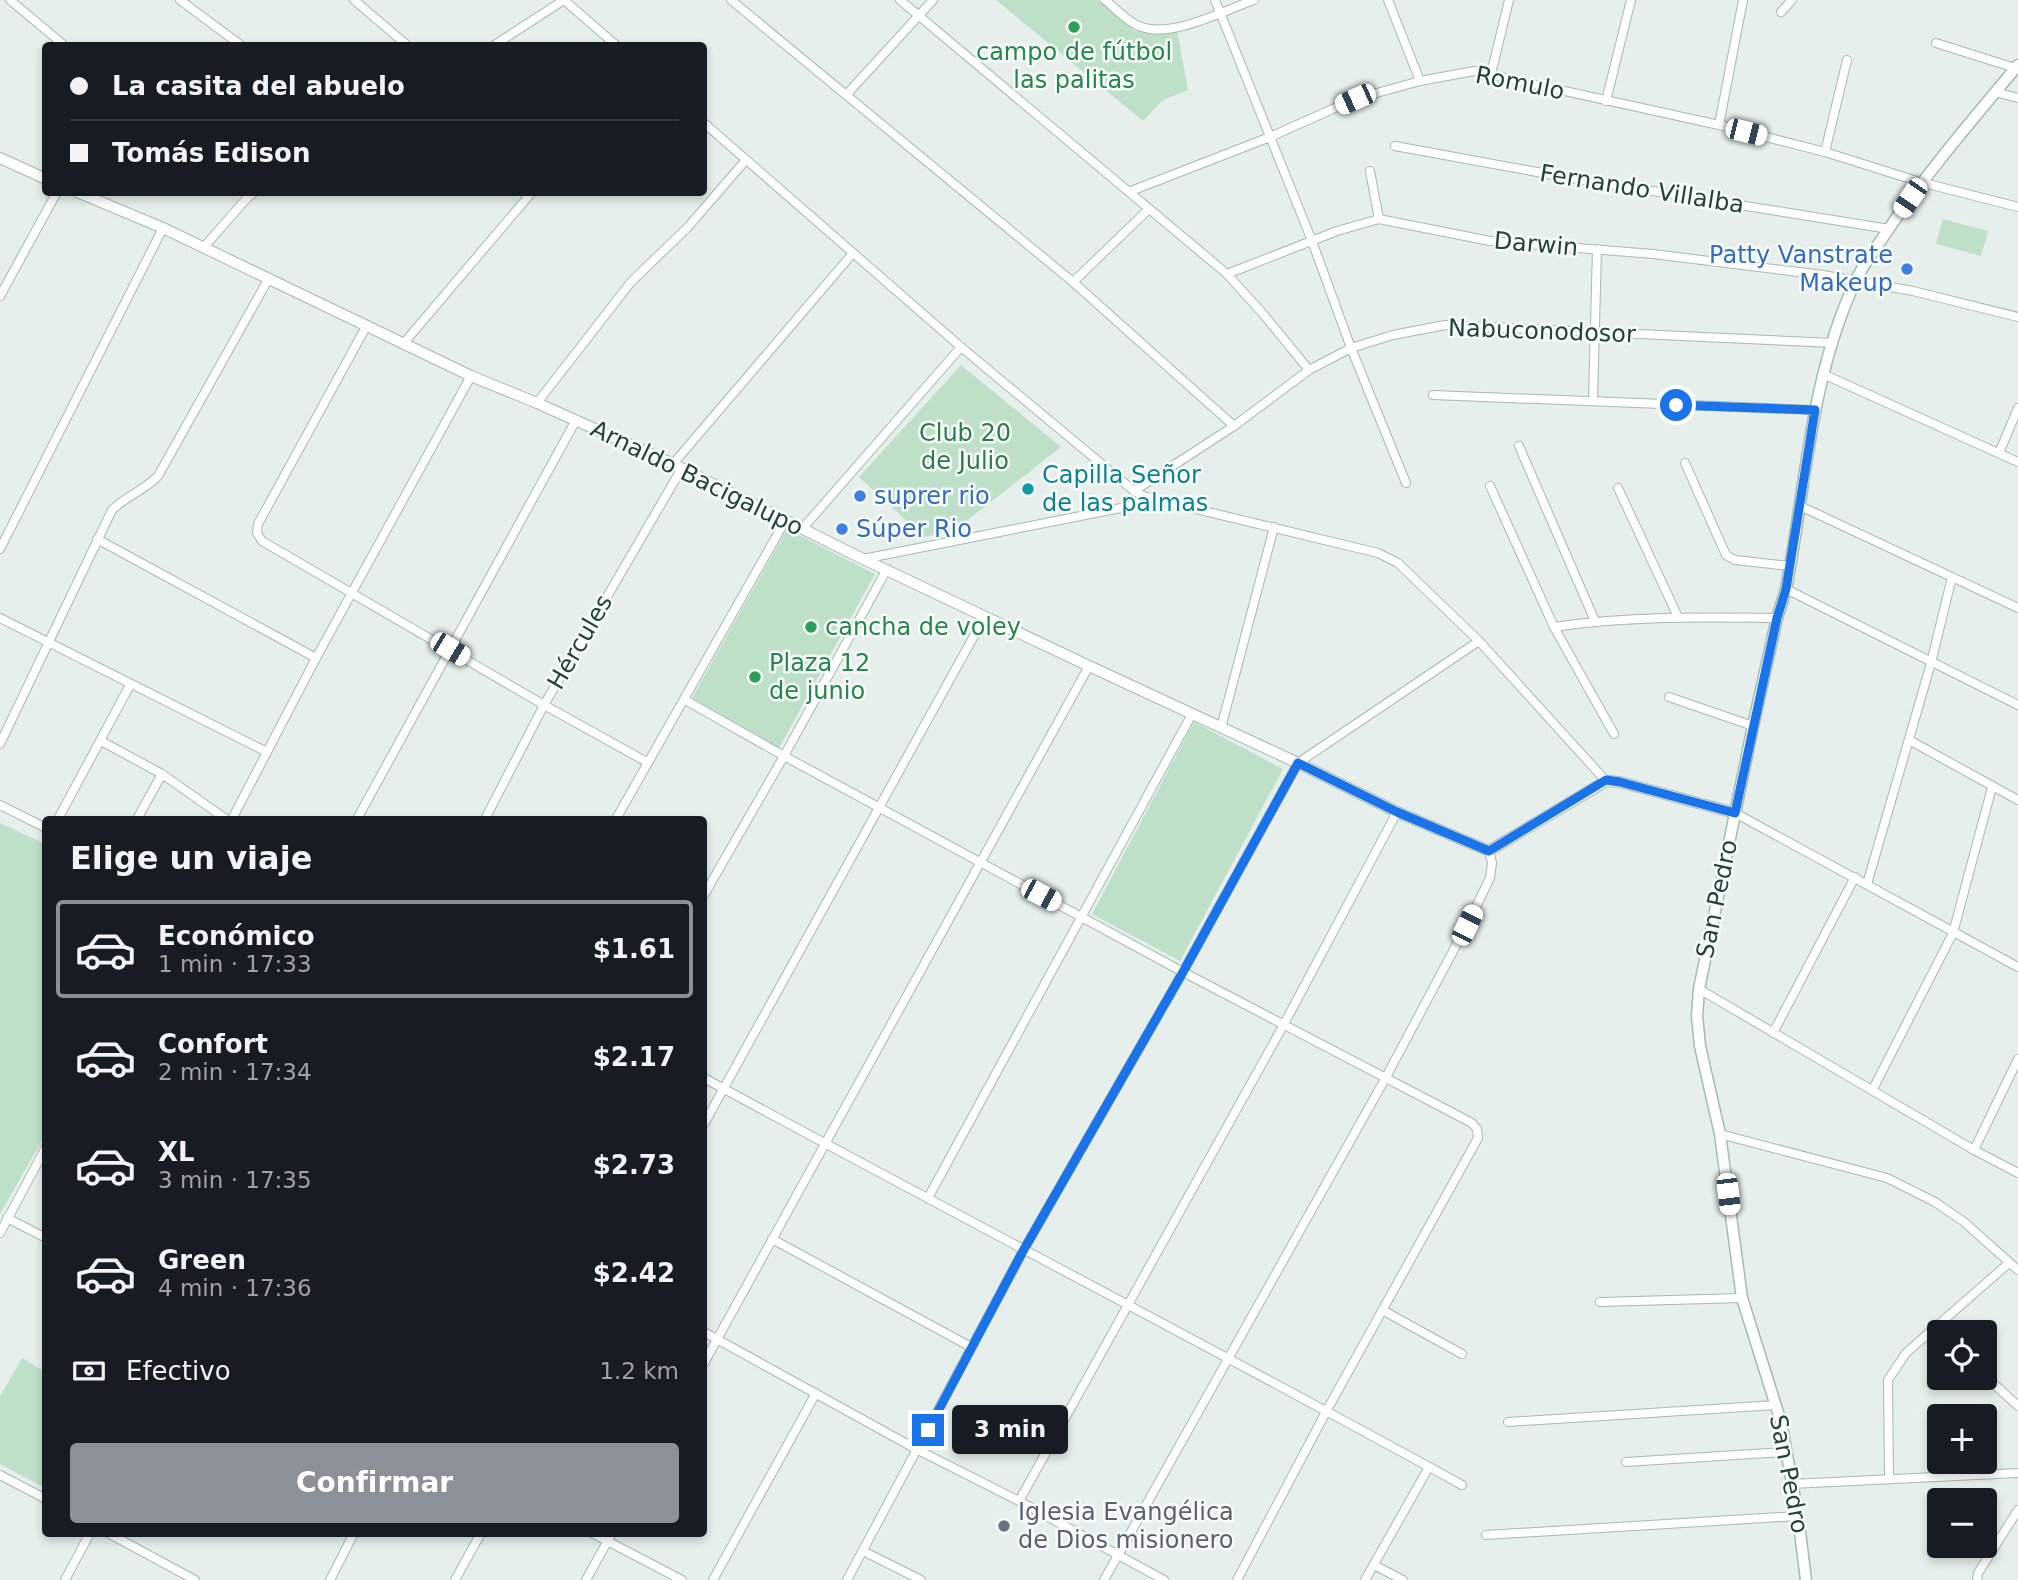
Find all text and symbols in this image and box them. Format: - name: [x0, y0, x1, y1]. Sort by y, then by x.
- marker: campo de fútbol las palitas: [1066, 19, 1082, 35]
- place label: campo de fútbol las palitas: [976, 38, 1172, 94]
- street label: Romulo: [1473, 61, 1567, 105]
- text: La casita del abuelo: [112, 71, 405, 101]
- car: [1332, 81, 1379, 117]
- car: [1724, 117, 1769, 147]
- text: Tomás Edison: [112, 138, 310, 168]
- street label: Fernando Villalba: [1538, 159, 1746, 219]
- car: [1890, 175, 1931, 221]
- street label: Darwin: [1493, 226, 1579, 262]
- place label: Patty Vanstrate Makeup: [1709, 241, 1893, 297]
- marker: Patty Vanstrate Makeup: [1899, 261, 1915, 277]
- street label: Nabuconodosor: [1448, 314, 1636, 348]
- route start: [1660, 389, 1692, 421]
- street label: Arnaldo Bacigalupo: [586, 414, 808, 542]
- park label: Club 20 de Julio: [919, 419, 1011, 475]
- place label: Capilla Señor de las palmas: [1042, 461, 1208, 517]
- marker: Capilla Señor de las palmas: [1020, 481, 1036, 497]
- place label: suprer rio: [874, 482, 990, 510]
- marker: suprer rio: [852, 488, 868, 504]
- place label: Súper Rio: [856, 515, 972, 543]
- marker: Súper Rio: [834, 521, 850, 537]
- street label: Hércules: [542, 590, 618, 694]
- place label: cancha de voley: [825, 613, 1021, 641]
- marker: cancha de voley: [803, 619, 819, 635]
- car: [427, 629, 474, 669]
- place label: Plaza 12 de junio: [769, 649, 870, 705]
- marker: Plaza 12 de junio: [747, 669, 763, 685]
- street label: San Pedro: [1691, 837, 1743, 961]
- text: Elige un viaje: [70, 839, 312, 877]
- car: [1018, 876, 1065, 914]
- car: [1449, 902, 1486, 948]
- icon: car: [74, 918, 137, 981]
- text: Económico: [158, 921, 315, 951]
- text: $1.61: [593, 934, 675, 964]
- text: 1 min · 17:33: [158, 951, 312, 977]
- icon: car: [74, 1026, 137, 1089]
- text: Confort: [158, 1029, 268, 1059]
- text: $2.17: [593, 1042, 675, 1072]
- text: 2 min · 17:34: [158, 1059, 312, 1085]
- icon: car: [74, 1134, 137, 1197]
- text: XL: [158, 1137, 195, 1167]
- text: $2.73: [593, 1150, 675, 1180]
- text: 3 min · 17:35: [158, 1167, 312, 1193]
- car: [1716, 1172, 1741, 1216]
- icon: car: [74, 1242, 137, 1305]
- text: Green: [158, 1245, 246, 1275]
- text: $2.42: [593, 1258, 675, 1288]
- text: 4 min · 17:36: [158, 1275, 312, 1301]
- map controls: [1927, 1320, 1997, 1558]
- button: locate: [1927, 1320, 1997, 1390]
- icon: cash: [70, 1352, 108, 1390]
- text: Efectivo: [126, 1356, 231, 1386]
- text: 1.2 km: [599, 1358, 679, 1384]
- button: +: [1927, 1404, 1997, 1474]
- callout: 3 min: [953, 1406, 1068, 1454]
- street label: San Pedro: [1764, 1412, 1814, 1536]
- route end: [912, 1414, 944, 1446]
- text: 3 min: [974, 1416, 1046, 1442]
- button: Confirmar: [70, 1443, 679, 1523]
- button: −: [1927, 1488, 1997, 1558]
- place label: Iglesia Evangélica de Dios misionero: [1018, 1498, 1234, 1554]
- marker: Iglesia Evangélica de Dios misionero: [996, 1518, 1012, 1534]

